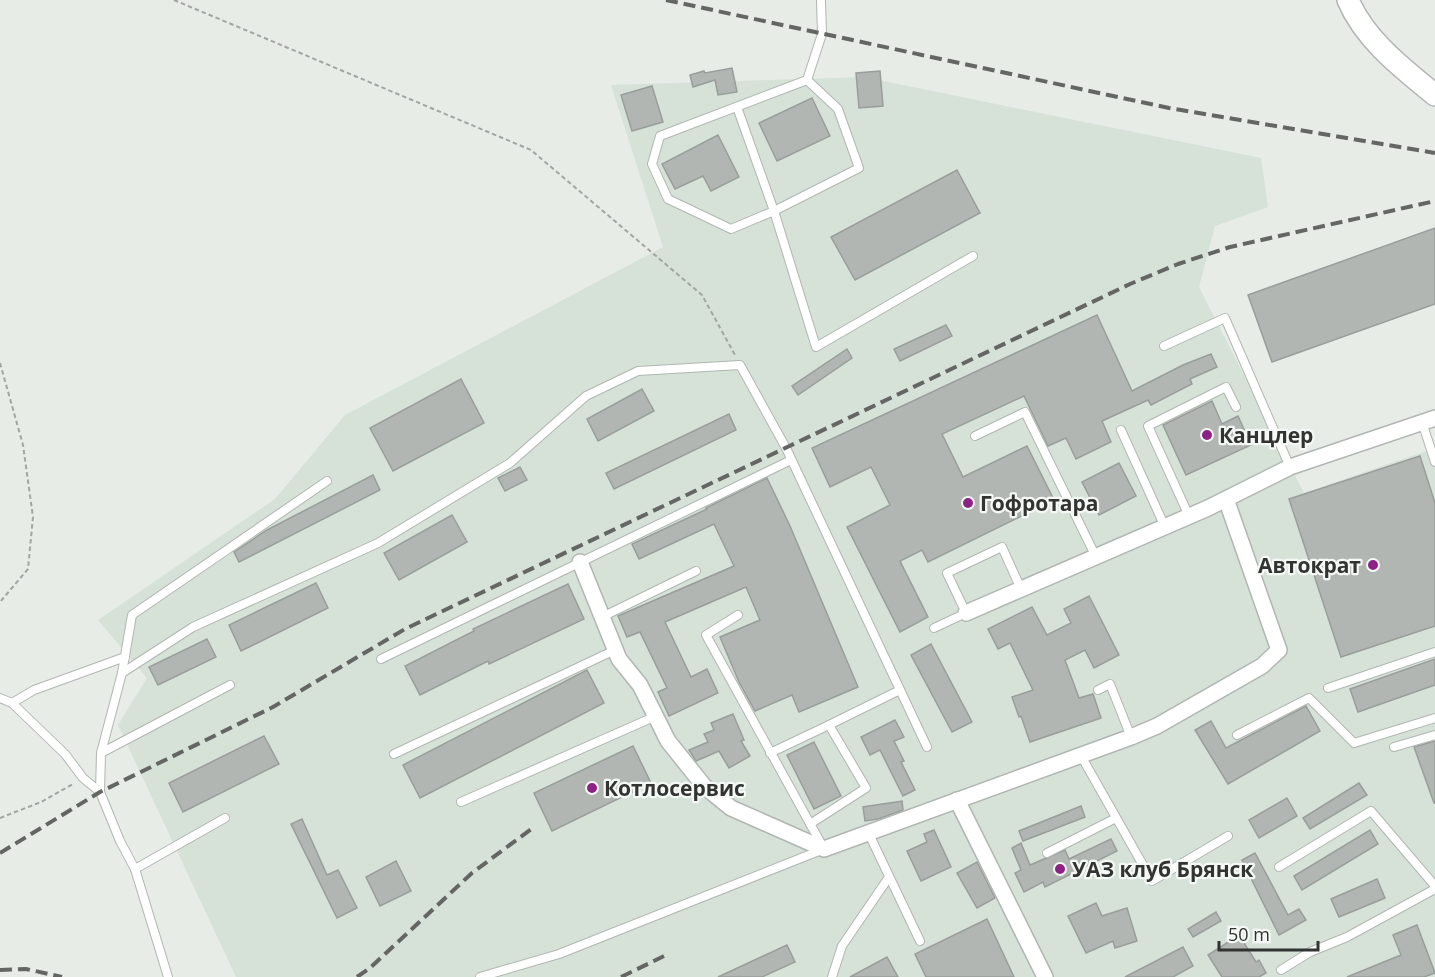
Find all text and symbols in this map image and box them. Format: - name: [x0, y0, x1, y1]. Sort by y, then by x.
- place label: Канцлер: [1219, 421, 1313, 449]
- marker: Канцлер: [1200, 428, 1214, 442]
- place label: Гофротара: [980, 489, 1098, 517]
- marker: Гофротара: [961, 496, 975, 510]
- place label: Автократ: [1258, 551, 1361, 579]
- marker: Автократ: [1366, 558, 1380, 572]
- place label: Котлосервис: [604, 774, 745, 802]
- marker: Котлосервис: [585, 781, 599, 795]
- place label: УАЗ клуб Брянск: [1072, 855, 1253, 883]
- marker: УАЗ клуб Брянск: [1053, 862, 1067, 876]
- scale bar: [1219, 914, 1318, 952]
- text: 50 m: [1228, 922, 1270, 946]

